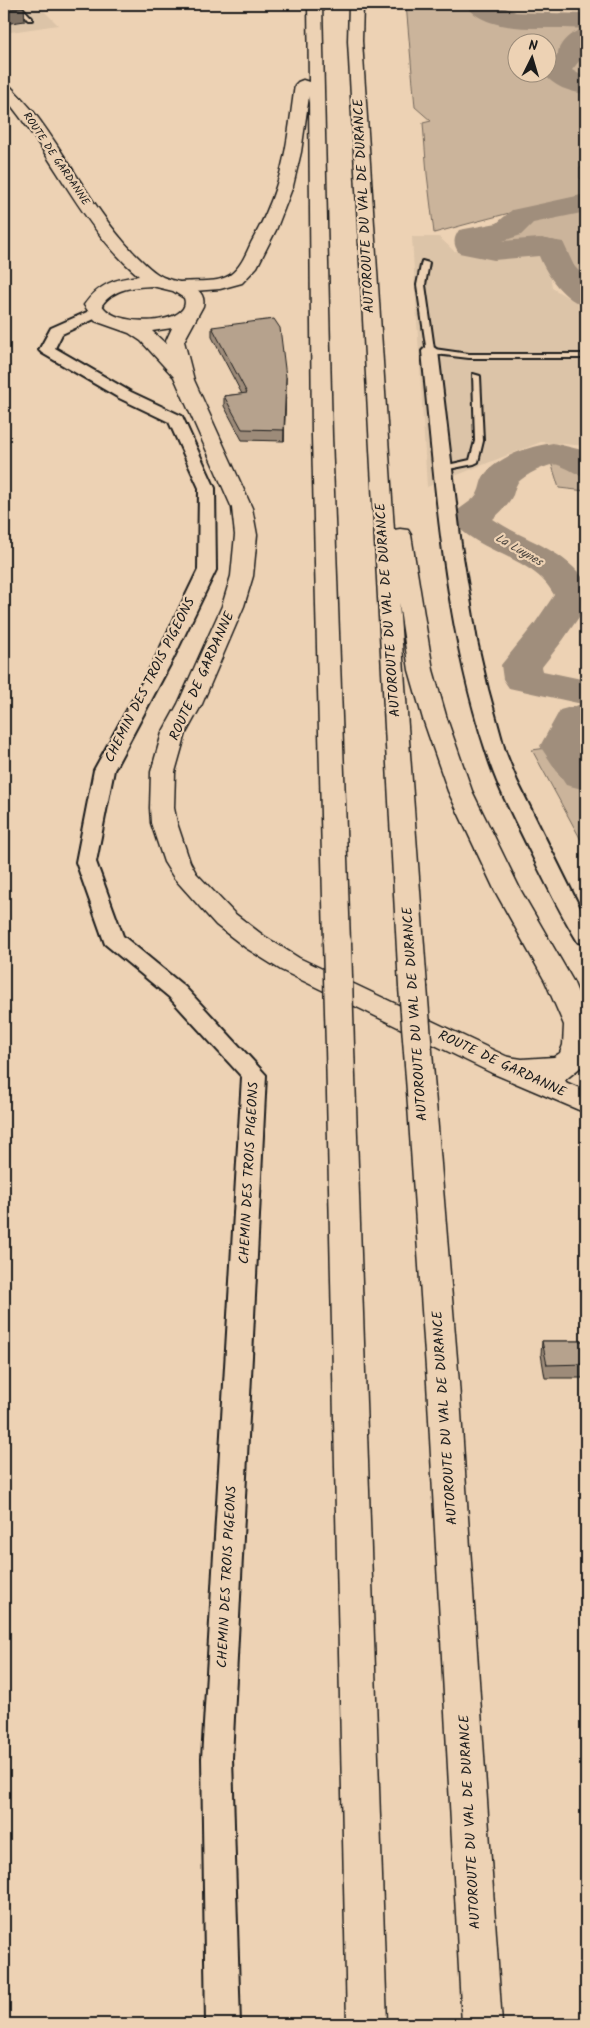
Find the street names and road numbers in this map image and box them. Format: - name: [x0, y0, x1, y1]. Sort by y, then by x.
- street label: AUTOROUTE DU VAL DE DURANCE: [347, 97, 381, 314]
- street label: ROUTE DE GARDANNE: [18, 109, 94, 210]
- street label: AUTOROUTE DU VAL DE DURANCE: [369, 501, 406, 718]
- street label: CHEMIN DES TROIS PIGEONS: [99, 593, 201, 766]
- street label: ROUTE DE GARDANNE: [164, 607, 241, 744]
- street label: AUTOROUTE DU VAL DE DURANCE: [396, 905, 433, 1122]
- street label: ROUTE DE GARDANNE: [434, 1025, 570, 1104]
- street label: CHEMIN DES TROIS PIGEONS: [233, 1081, 265, 1265]
- street label: AUTOROUTE DU VAL DE DURANCE: [426, 1309, 463, 1526]
- street label: CHEMIN DES TROIS PIGEONS: [211, 1485, 243, 1669]
- street label: AUTOROUTE DU VAL DE DURANCE: [453, 1713, 487, 1930]

